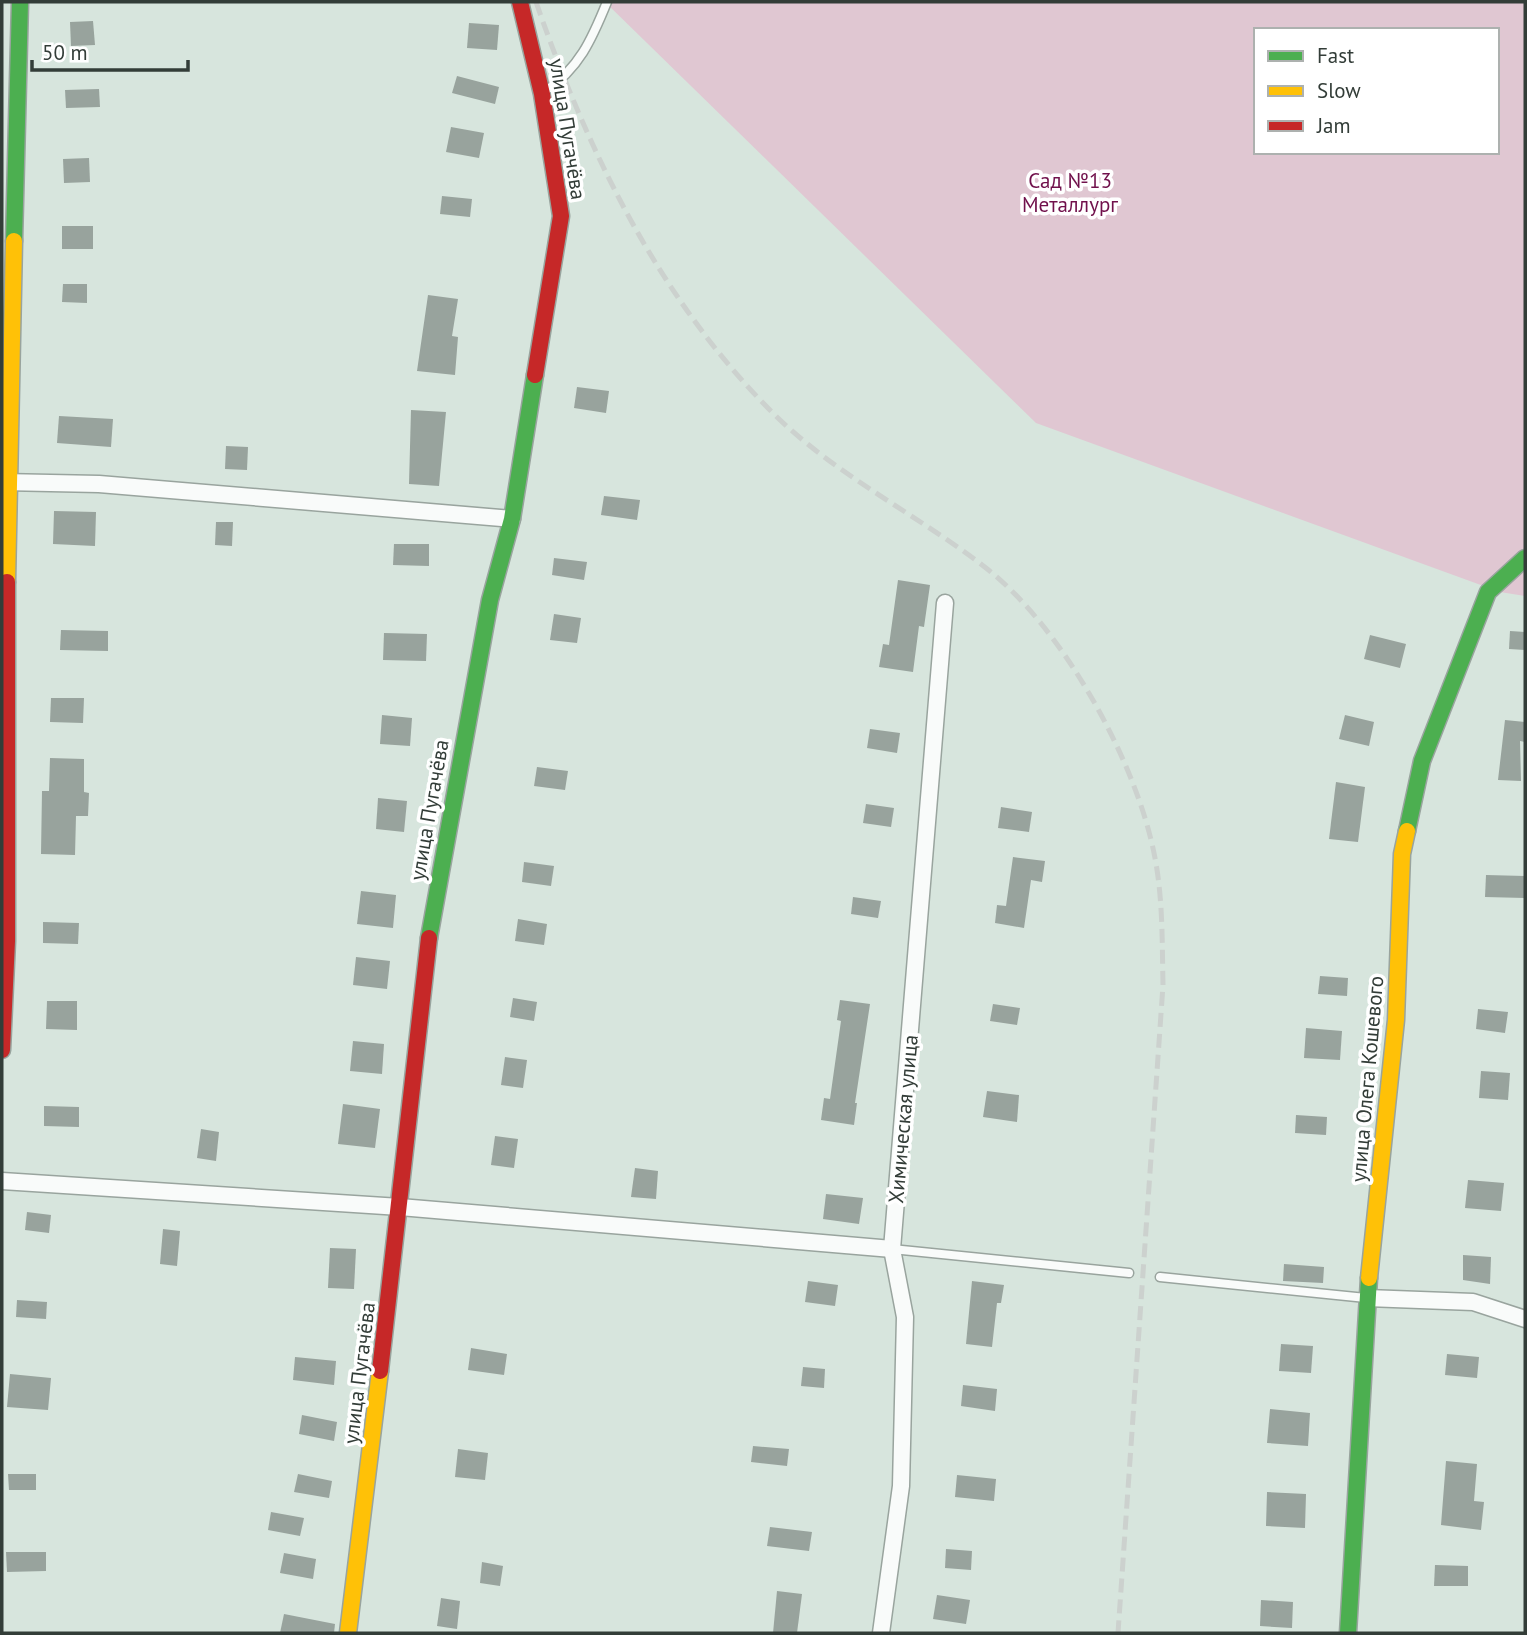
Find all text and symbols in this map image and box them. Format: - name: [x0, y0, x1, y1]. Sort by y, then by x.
- scale bar: [32, 28, 187, 72]
- legend: [1254, 28, 1499, 154]
- text: 50 m: [42, 39, 88, 66]
- text: Fast: [1317, 42, 1354, 69]
- street label: улица Пугачёва: [544, 56, 592, 202]
- text: Slow: [1317, 77, 1361, 104]
- text: Jam: [1316, 112, 1351, 139]
- park label: Сад №13 Металлург: [1022, 167, 1118, 218]
- street label: улица Пугачёва: [403, 737, 455, 883]
- street label: улица Олега Кошевого: [1345, 975, 1389, 1183]
- street label: Химическая улица: [882, 1034, 924, 1204]
- street label: улица Пугачёва: [337, 1301, 381, 1445]

